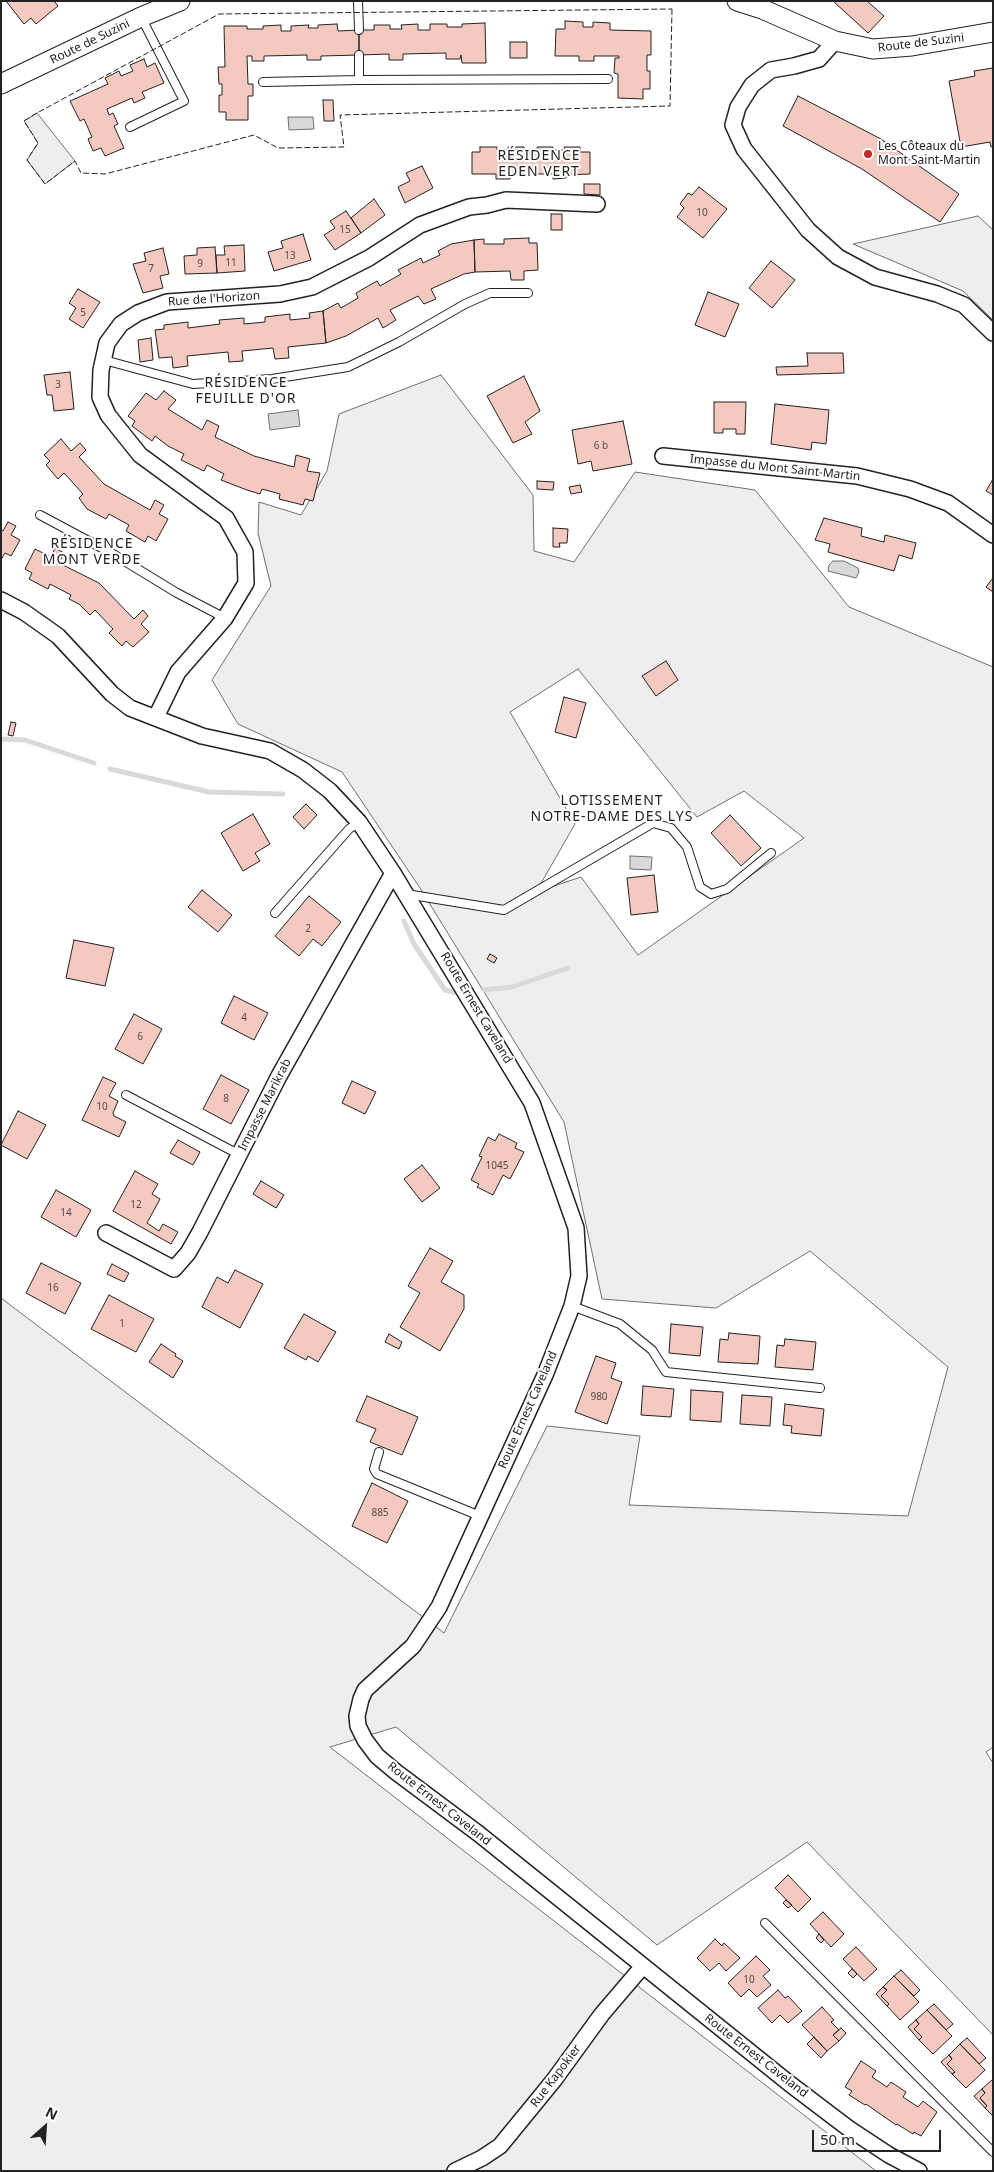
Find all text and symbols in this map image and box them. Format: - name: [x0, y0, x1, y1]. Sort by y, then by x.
- street label: Route de Suzini: [48, 16, 132, 68]
- street label: Route de Suzini: [877, 31, 965, 55]
- place label: Les Côteaux du Mont Saint-Martin: [878, 140, 980, 168]
- district label: RÉSIDENCE EDEN VERT: [496, 148, 582, 180]
- marker: Les Côteaux du Mont Saint-Martin: [862, 148, 874, 160]
- house number: 10: [696, 207, 708, 219]
- house number: 15: [339, 224, 351, 236]
- house number: 13: [284, 250, 296, 262]
- house number: 11: [225, 257, 237, 269]
- house number: 9: [197, 258, 203, 270]
- house number: 7: [148, 263, 154, 275]
- street label: Rue de l'Horizon: [167, 289, 261, 309]
- house number: 5: [80, 307, 86, 319]
- district label: RÉSIDENCE FEUILLE D'OR: [194, 375, 298, 408]
- house number: 3: [55, 379, 61, 391]
- house number: 6 b: [594, 440, 608, 452]
- street label: Impasse du Mont Saint-Martin: [689, 452, 861, 484]
- district label: RÉSIDENCE MONT VERDE: [41, 536, 143, 568]
- district label: LOTISSEMENT NOTRE-DAME DES LYS: [528, 793, 696, 826]
- house number: 2: [305, 923, 311, 935]
- street label: Route Ernest Caveland: [437, 950, 515, 1066]
- house number: 4: [241, 1012, 247, 1024]
- house number: 6: [137, 1031, 143, 1043]
- street label: Impasse Marikrab: [236, 1056, 294, 1154]
- house number: 8: [223, 1093, 229, 1105]
- house number: 10: [96, 1101, 108, 1113]
- house number: 1045: [486, 1160, 508, 1172]
- house number: 12: [130, 1199, 142, 1211]
- house number: 14: [60, 1207, 72, 1219]
- house number: 16: [47, 1282, 59, 1294]
- house number: 1: [119, 1318, 125, 1330]
- street label: Route Ernest Caveland: [496, 1349, 560, 1471]
- house number: 980: [590, 1391, 608, 1403]
- house number: 885: [371, 1507, 389, 1519]
- street label: Route Ernest Caveland: [384, 1759, 494, 1849]
- house number: 10: [743, 1974, 755, 1986]
- street label: Route Ernest Caveland: [701, 2011, 811, 2101]
- street label: Rue Kapokier: [528, 2042, 584, 2110]
- north arrow: [20, 2102, 70, 2152]
- text: N: [43, 2102, 61, 2124]
- scale bar: [814, 2120, 943, 2152]
- text: 50 m: [820, 2129, 855, 2149]

